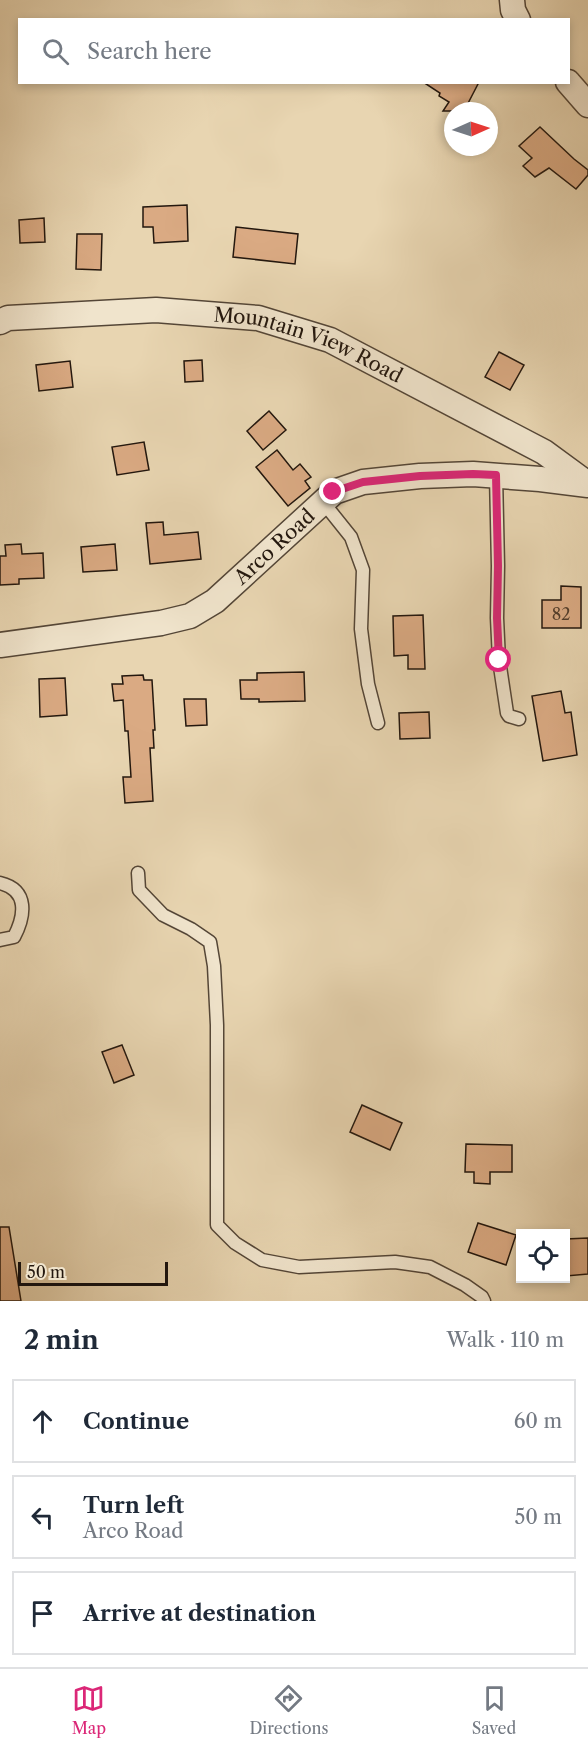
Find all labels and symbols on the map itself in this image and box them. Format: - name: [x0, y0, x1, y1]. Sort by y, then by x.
- north arrow: [444, 102, 498, 156]
- street label: Mountain View Road: [213, 303, 407, 388]
- route end: [319, 478, 345, 504]
- street label: Arco Road: [228, 504, 320, 590]
- house number: 82: [552, 604, 570, 624]
- route start: [485, 646, 511, 672]
- scale bar: [18, 1259, 168, 1286]

